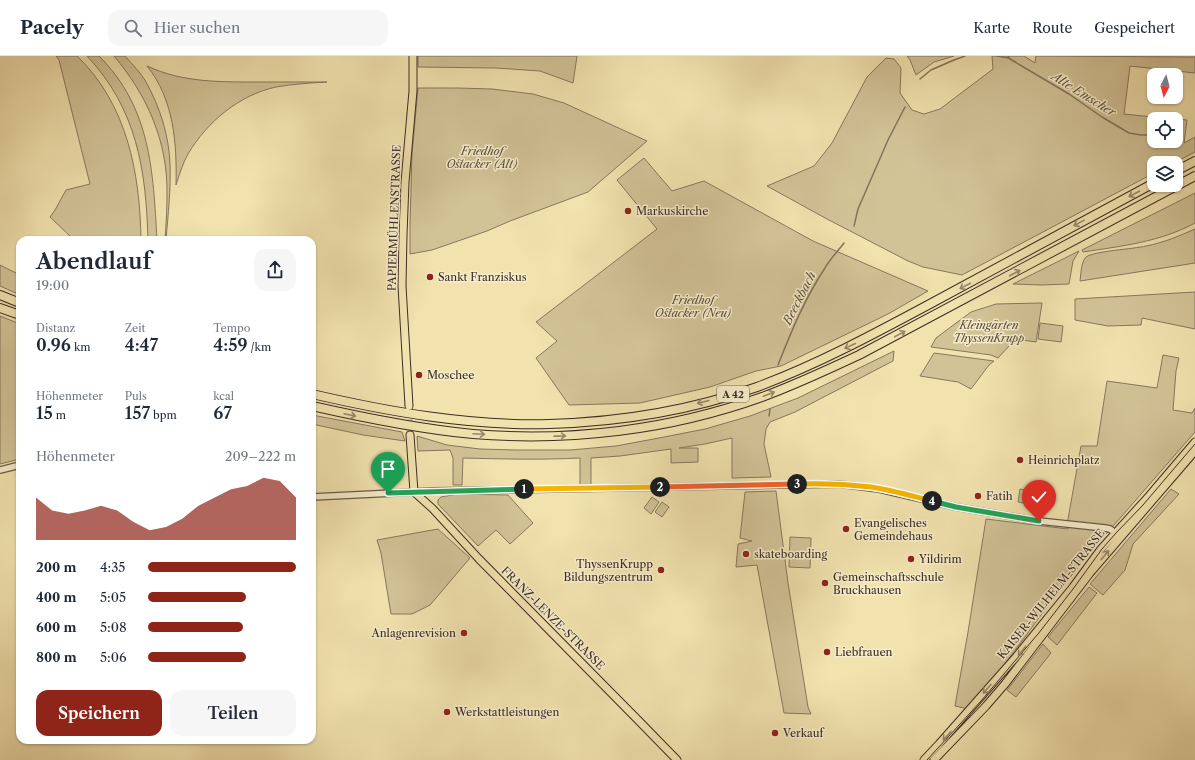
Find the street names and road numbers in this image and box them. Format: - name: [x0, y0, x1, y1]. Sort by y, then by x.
- street label: PAPIERMÜHLENSTRASSE: [383, 144, 404, 291]
- road number: A 42: [717, 386, 749, 402]
- street label: KAISER-WILHELM-STRASSE: [994, 526, 1108, 662]
- street label: FRANZ-LENZE-STRASSE: [498, 563, 608, 673]

